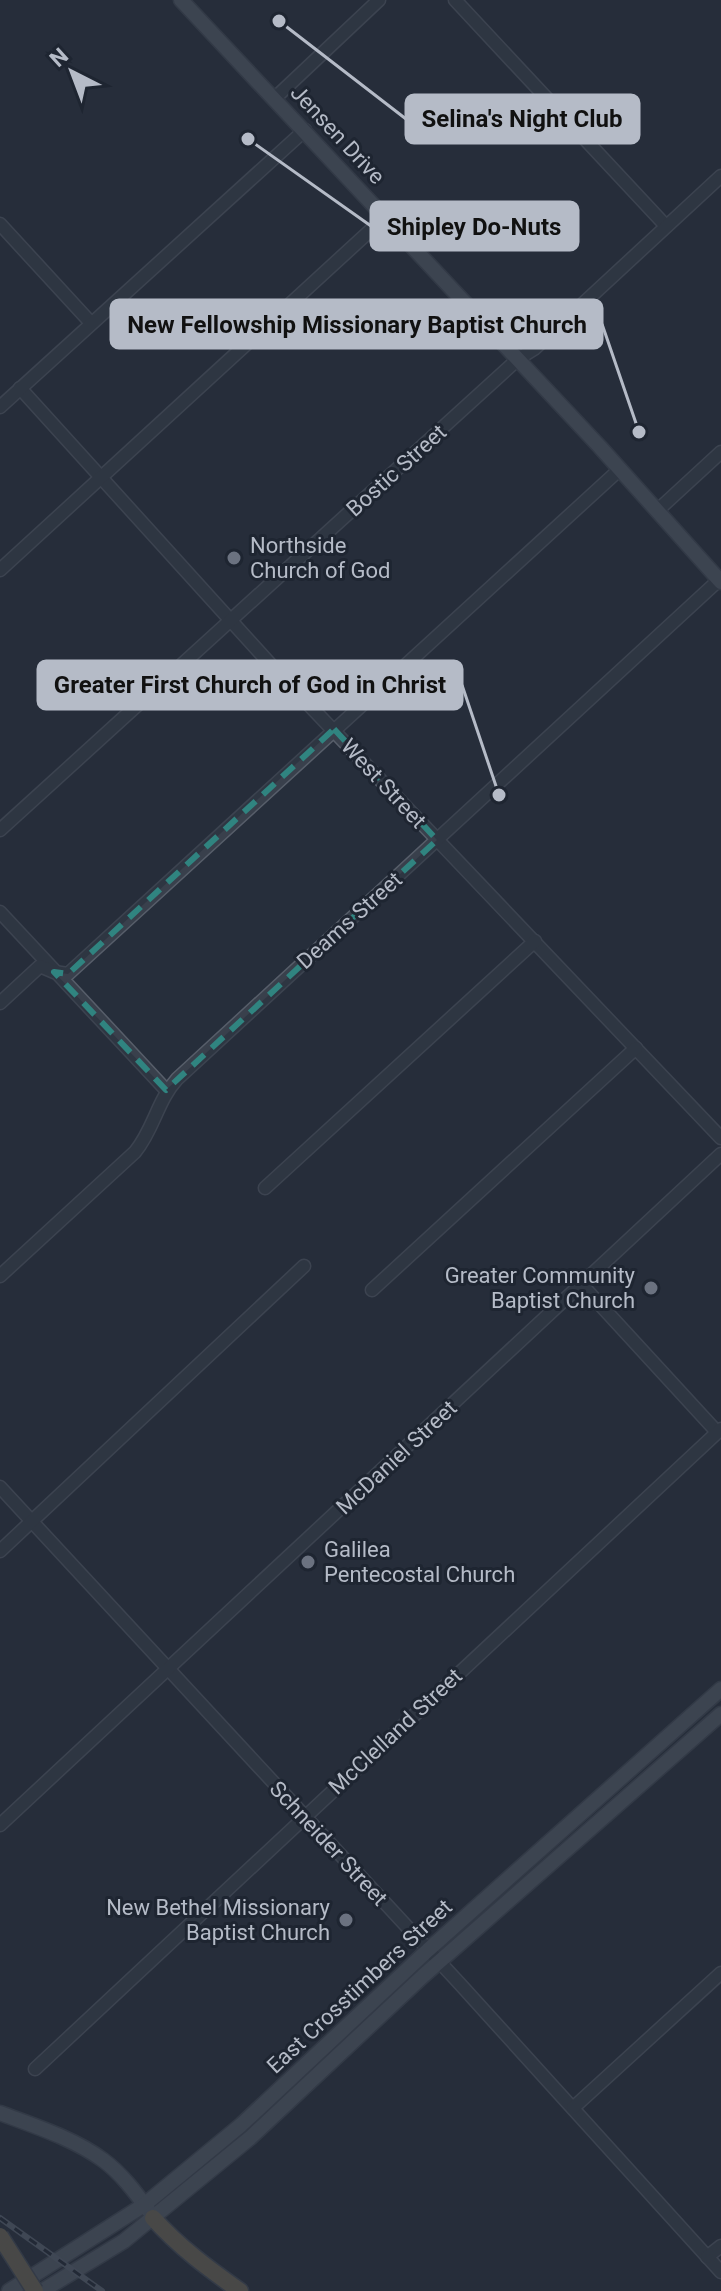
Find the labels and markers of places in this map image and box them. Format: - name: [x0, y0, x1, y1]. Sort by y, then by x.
- callout: Selina's Night Club: [406, 95, 639, 143]
- callout: Shipley Do-Nuts: [371, 202, 578, 250]
- callout: New Fellowship Missionary Baptist Church: [111, 300, 602, 348]
- place label: Northside Church of God: [250, 533, 391, 583]
- marker: Northside Church of God: [225, 549, 243, 567]
- callout: Greater First Church of God in Christ: [38, 661, 462, 709]
- place label: Greater Community Baptist Church: [445, 1263, 636, 1313]
- marker: Greater Community Baptist Church: [642, 1279, 660, 1297]
- place label: Galilea Pentecostal Church: [324, 1537, 515, 1587]
- marker: Galilea Pentecostal Church: [299, 1553, 317, 1571]
- place label: New Bethel Missionary Baptist Church: [106, 1895, 331, 1945]
- marker: New Bethel Missionary Baptist Church: [337, 1911, 355, 1929]

